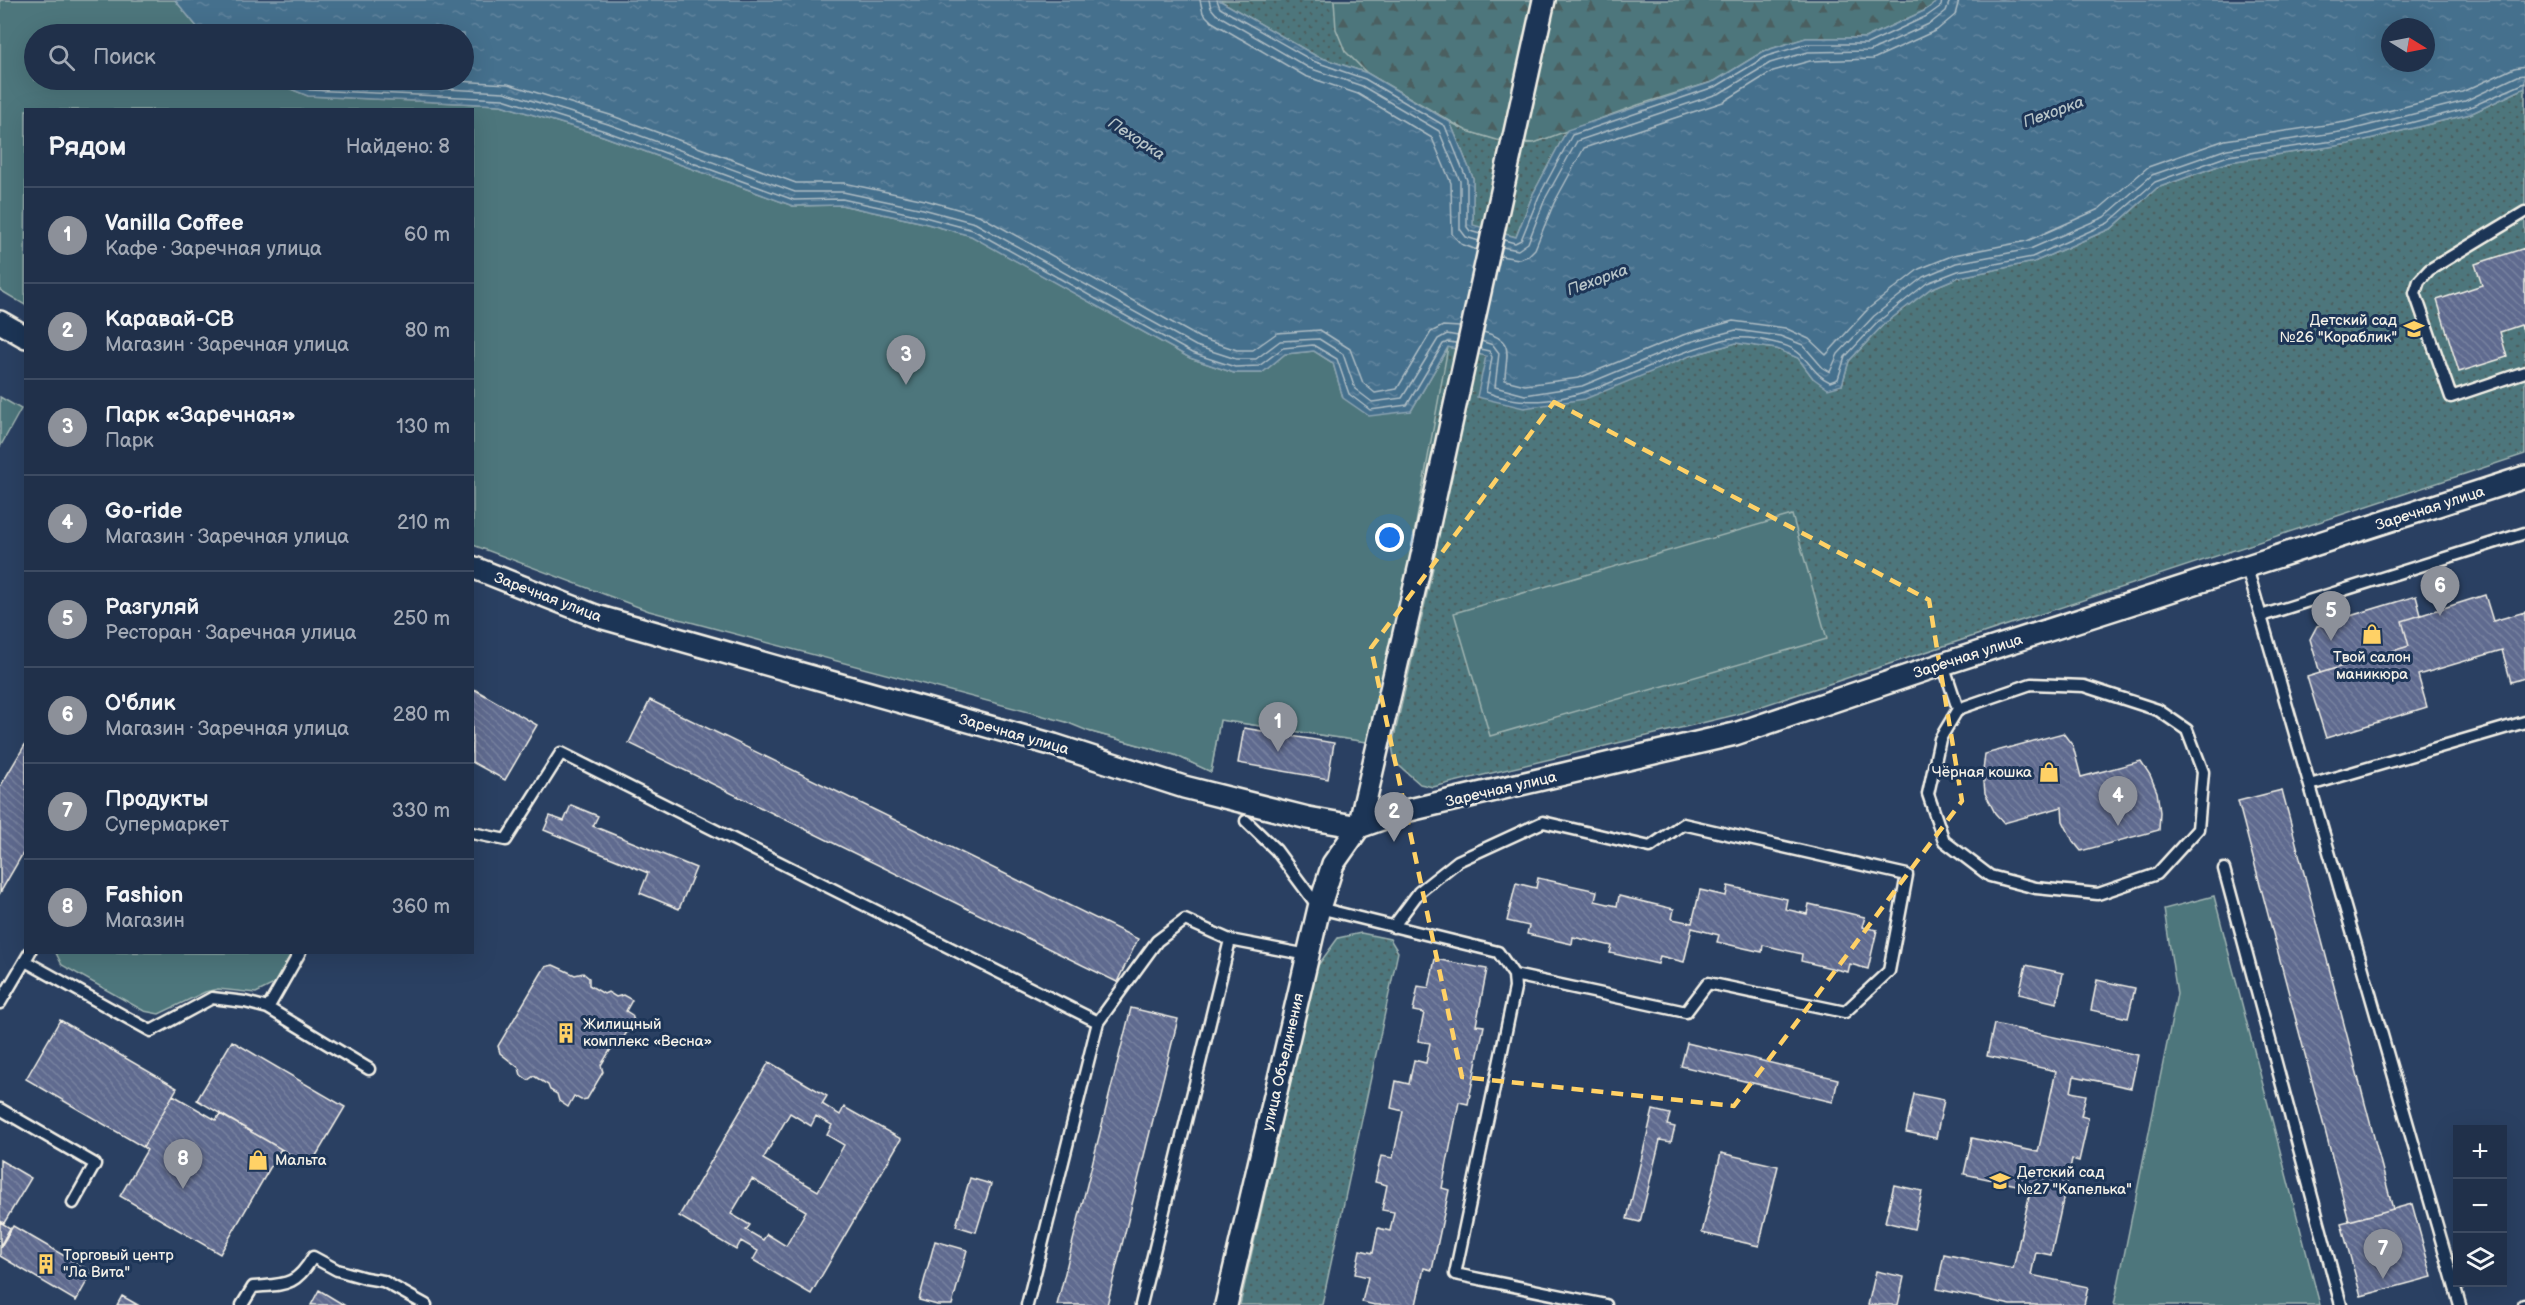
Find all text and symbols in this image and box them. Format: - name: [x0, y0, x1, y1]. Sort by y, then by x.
- north arrow: [2381, 18, 2435, 72]
- search box: [24, 24, 474, 90]
- icon: search: [45, 41, 78, 74]
- text: Поиск: [93, 44, 156, 71]
- water label: Пехорка: [2020, 93, 2087, 132]
- water label: Пехорка: [1104, 114, 1168, 165]
- text: Рядом: [48, 132, 126, 163]
- text: Найдено: 8: [346, 135, 450, 159]
- text: Vanilla Coffee: [105, 210, 244, 237]
- text: 1: [63, 223, 72, 247]
- text: 60 m: [404, 223, 450, 247]
- text: Кафе · Заречная улица: [105, 237, 322, 261]
- water label: Пехорка: [1564, 261, 1631, 300]
- text: Каравай-СВ: [105, 306, 234, 333]
- place label: Детский сад №26 "Кораблик": [2280, 311, 2397, 347]
- school or university icon: Детский сад №26 "Кораблик": [2402, 317, 2426, 341]
- text: 2: [62, 319, 73, 343]
- text: 80 m: [405, 319, 450, 343]
- text: Магазин · Заречная улица: [105, 333, 349, 357]
- pin: 3: [886, 336, 926, 385]
- text: Парк «Заречная»: [105, 402, 296, 429]
- text: 3: [62, 415, 73, 439]
- text: 130 m: [396, 415, 450, 439]
- text: Парк: [105, 429, 154, 453]
- street label: Заречная улица: [2373, 482, 2487, 535]
- text: Go-ride: [105, 498, 182, 525]
- text: 4: [62, 511, 73, 535]
- text: 210 m: [397, 511, 450, 535]
- your location: [1375, 523, 1404, 552]
- text: Магазин · Заречная улица: [105, 525, 349, 549]
- pin: 6: [2420, 566, 2460, 616]
- street label: Заречная улица: [491, 568, 604, 627]
- pin: 5: [2312, 592, 2350, 641]
- text: Разгуляй: [105, 594, 199, 621]
- text: 5: [62, 607, 73, 631]
- text: 250 m: [393, 607, 450, 631]
- text: Ресторан · Заречная улица: [105, 621, 357, 645]
- shop icon: Твой салон маникюра: [2360, 622, 2384, 646]
- street label: Заречная улица: [1911, 630, 2025, 683]
- place label: Твой салон маникюра: [2333, 648, 2411, 684]
- text: О'блик: [105, 690, 175, 717]
- pin: 1: [1258, 702, 1298, 752]
- text: 6: [61, 703, 74, 727]
- text: 280 m: [393, 703, 450, 727]
- street label: Заречная улица: [957, 710, 1071, 759]
- text: Магазин · Заречная улица: [105, 717, 349, 741]
- shop icon: Чёрная кошка: [2037, 760, 2061, 784]
- place label: Чёрная кошка: [1932, 763, 2032, 782]
- street label: Заречная улица: [1444, 767, 1559, 812]
- pin: 4: [2098, 776, 2138, 826]
- text: Продукты: [105, 786, 209, 813]
- pin: 2: [1374, 792, 1414, 842]
- text: 7: [62, 799, 73, 823]
- text: 330 m: [392, 799, 450, 823]
- text: Супермаркет: [105, 813, 229, 837]
- text: Fashion: [105, 882, 183, 909]
- text: 8: [61, 895, 74, 919]
- text: 360 m: [392, 895, 450, 919]
- text: Магазин: [105, 909, 185, 933]
- street label: улица Объединения: [1258, 991, 1309, 1133]
- place label: Жилищный комплекс «Весна»: [583, 1015, 712, 1051]
- building icon: Жилищный комплекс «Весна»: [554, 1021, 578, 1045]
- map controls: [2453, 1125, 2507, 1287]
- button: +: [2453, 1125, 2507, 1179]
- pin: 8: [164, 1140, 202, 1189]
- shop icon: Мальта: [246, 1148, 270, 1172]
- place label: Мальта: [275, 1151, 327, 1170]
- place label: Детский сад №27 "Капелька": [2017, 1163, 2132, 1199]
- school or university icon: Детский сад №27 "Капелька": [1988, 1169, 2012, 1193]
- button: −: [2453, 1179, 2507, 1233]
- pin: 7: [2364, 1230, 2402, 1279]
- button: layers: [2453, 1233, 2507, 1287]
- place label: Торговый центр "Ла Вита": [63, 1246, 174, 1282]
- building icon: Торговый центр "Ла Вита": [34, 1252, 58, 1276]

